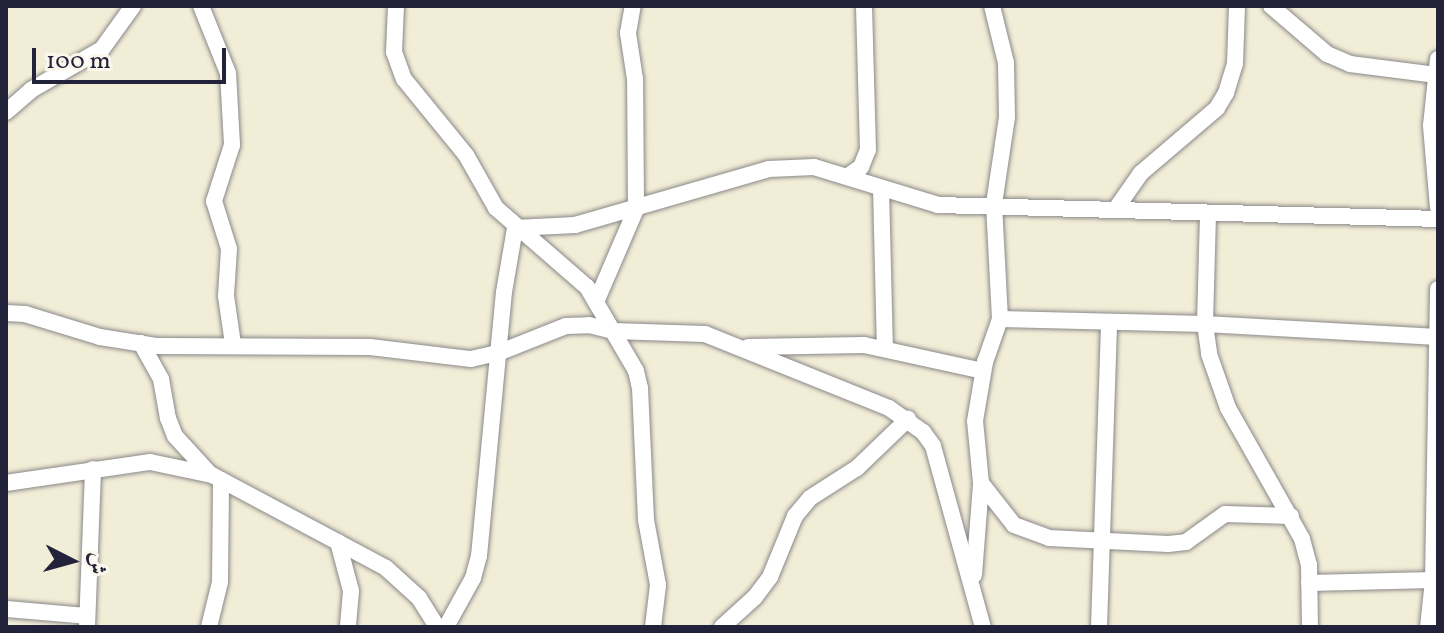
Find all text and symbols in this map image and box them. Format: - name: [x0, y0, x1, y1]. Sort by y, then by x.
- scale bar: [36, 32, 230, 82]
- text: 100 m: [46, 45, 111, 79]
- north arrow: [32, 521, 112, 601]
- text: ش: [80, 551, 113, 576]

